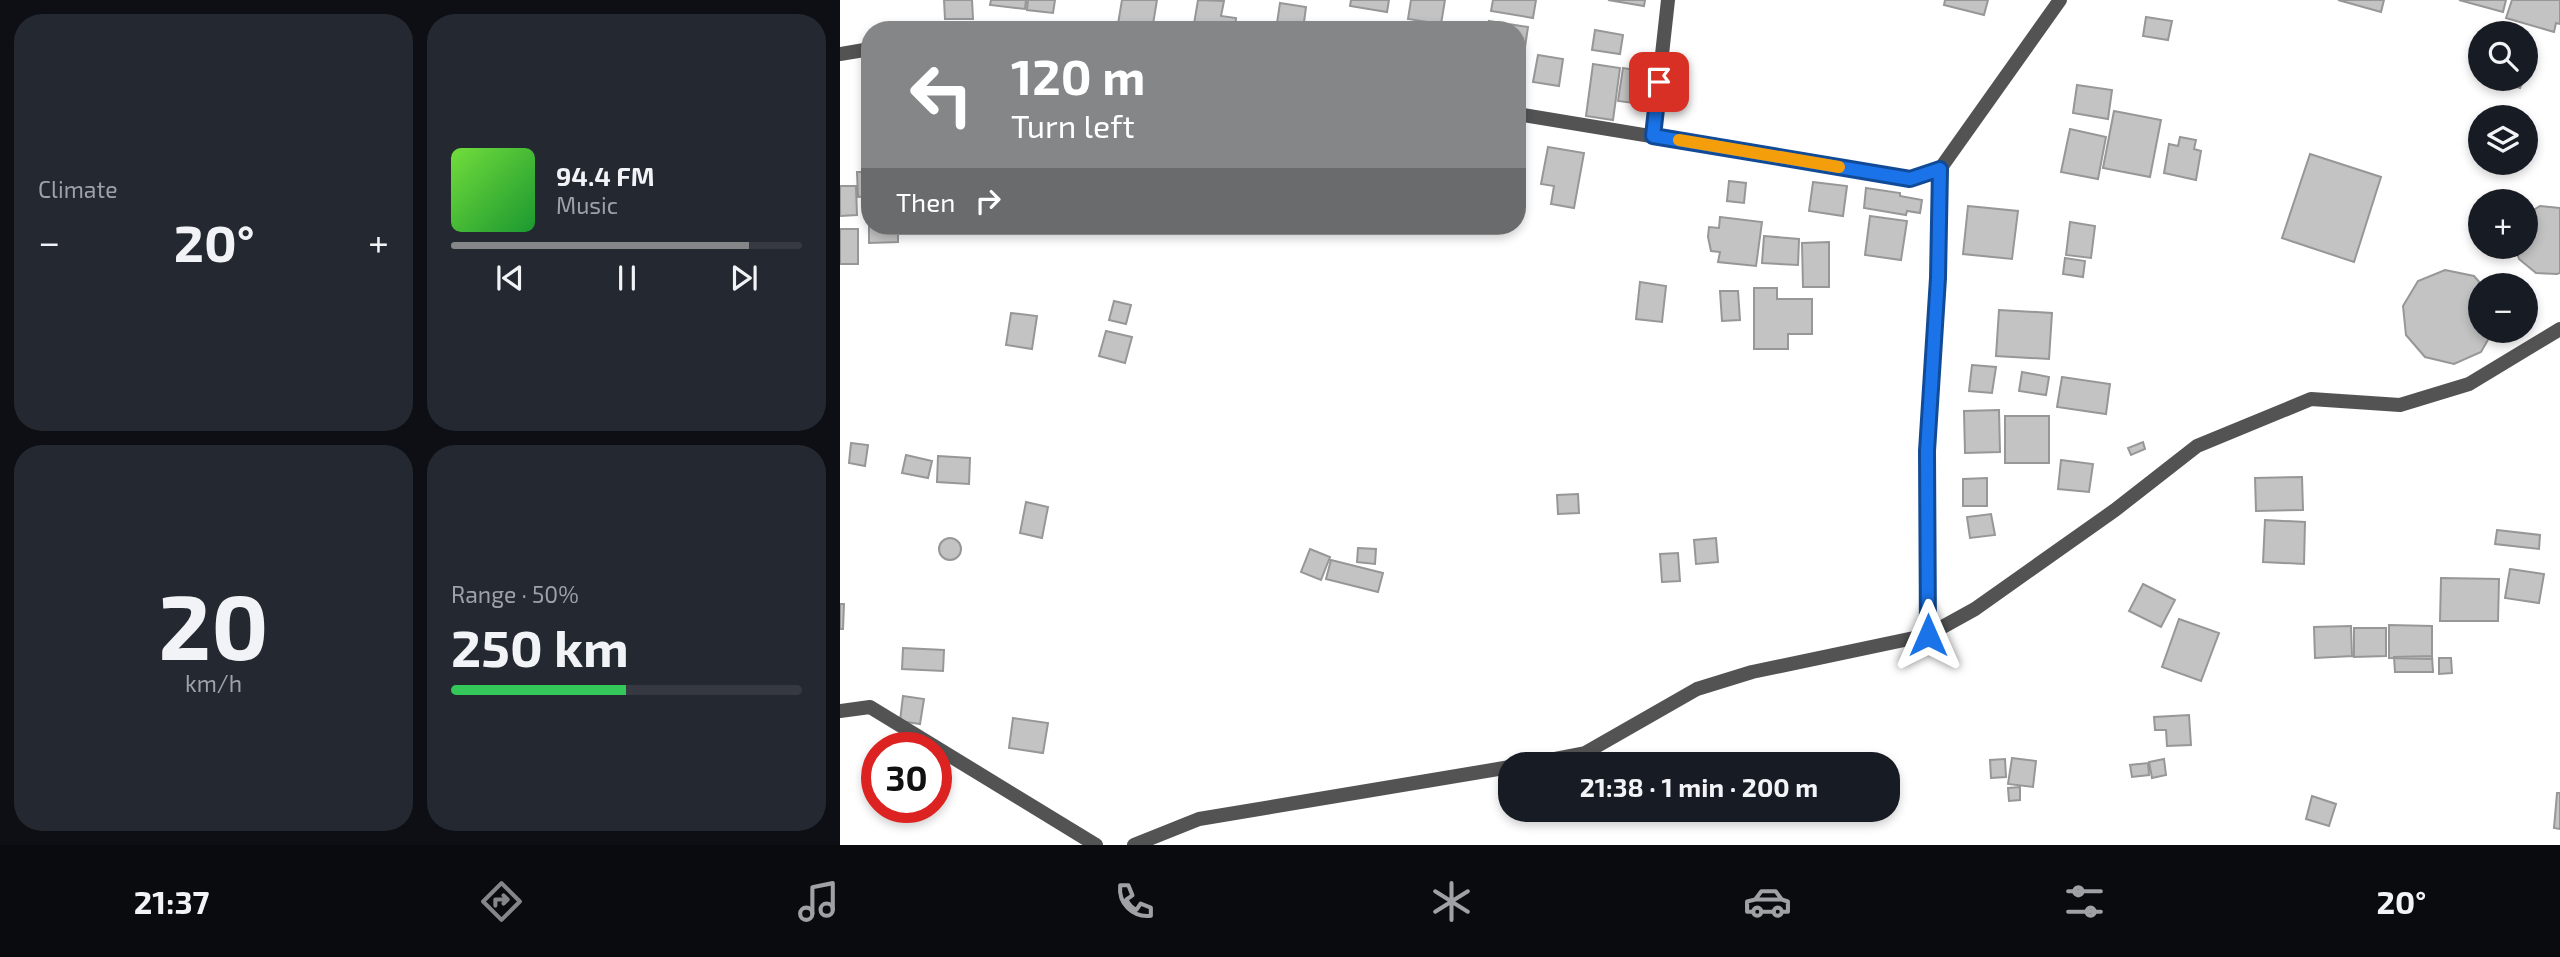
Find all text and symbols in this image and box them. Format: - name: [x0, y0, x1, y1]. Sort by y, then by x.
- map controls: [2468, 21, 2538, 343]
- button: search: [2468, 21, 2538, 91]
- text: 120 m: [1011, 46, 1145, 105]
- icon: left: [896, 49, 987, 140]
- pin: [1629, 52, 1689, 112]
- icon: arrive: [1640, 63, 1678, 101]
- button: layers: [2468, 105, 2538, 175]
- text: Turn left: [1011, 106, 1135, 144]
- text: 94.4 FM: [556, 160, 655, 191]
- text: Climate: [38, 175, 118, 203]
- icon: right: [969, 182, 1007, 220]
- text: Then: [896, 186, 955, 217]
- button: +: [2468, 189, 2538, 259]
- text: Music: [556, 191, 618, 219]
- text: 20°: [174, 210, 255, 272]
- text: −: [38, 218, 60, 264]
- text: +: [368, 218, 389, 264]
- icon: previous: [491, 259, 529, 297]
- icon: pause: [608, 259, 646, 297]
- icon: next: [725, 259, 763, 297]
- button: −: [2468, 273, 2538, 343]
- text: 20: [158, 569, 269, 678]
- text: Range · 50%: [451, 580, 579, 608]
- position arrow: [1891, 598, 1965, 672]
- text: 250 km: [451, 615, 629, 677]
- text: km/h: [185, 669, 242, 697]
- speed limit sign: 30: [861, 732, 952, 823]
- text: 21:38 · 1 min · 200 m: [1580, 771, 1818, 802]
- icon: directions: [477, 877, 526, 926]
- icon: music: [794, 877, 843, 926]
- icon: phone: [1110, 877, 1159, 926]
- icon: climate: [1427, 877, 1476, 926]
- icon: car: [1743, 877, 1792, 926]
- icon: filters: [2060, 877, 2109, 926]
- text: 21:37: [134, 882, 209, 920]
- text: 20°: [2376, 882, 2426, 920]

